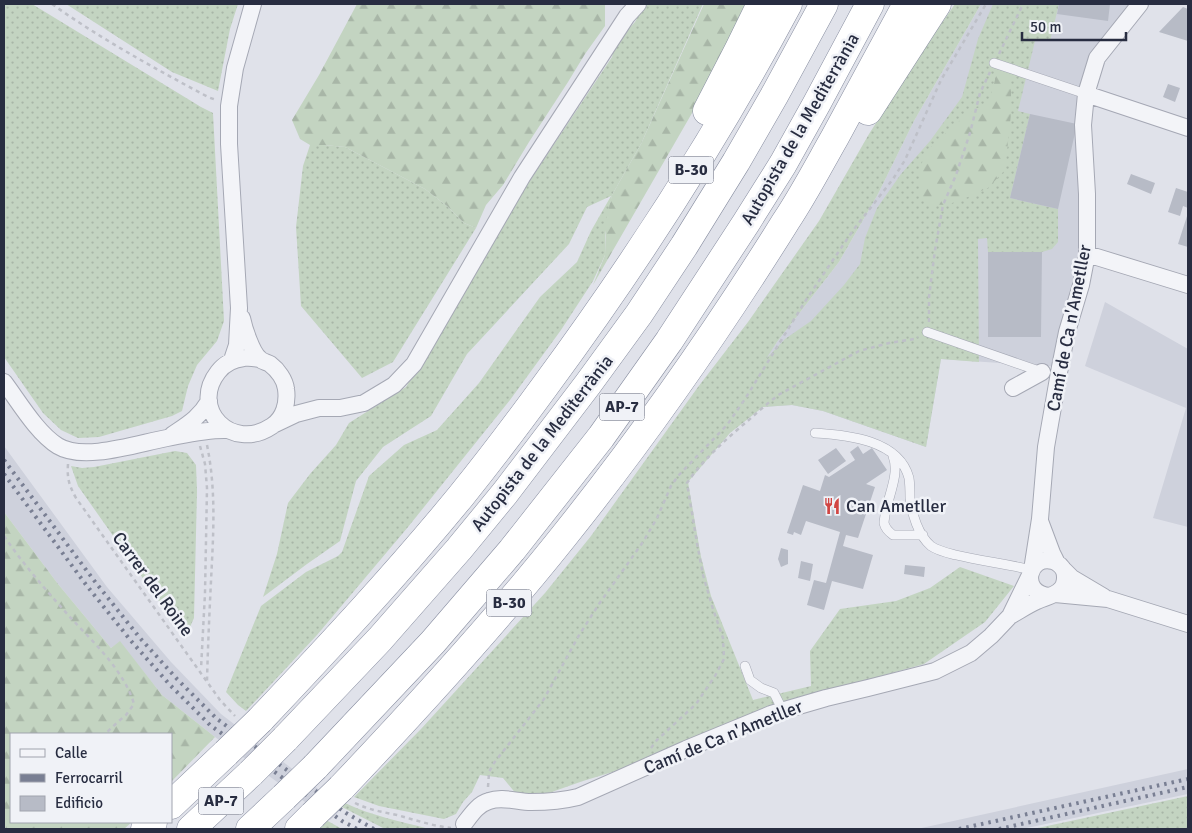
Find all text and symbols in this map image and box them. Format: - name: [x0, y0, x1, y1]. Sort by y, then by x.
- scale bar: [1022, 10, 1126, 42]
- text: 50 m: [1030, 18, 1061, 36]
- street label: Autopista de la Mediterrània: [736, 29, 864, 229]
- road number: B-30: [668, 156, 714, 184]
- street label: Camí de Ca n'Ametller: [1042, 242, 1096, 413]
- street label: Autopista de la Mediterrània: [466, 350, 618, 536]
- road number: AP-7: [600, 394, 644, 421]
- place label: Can Ametller: [846, 495, 947, 517]
- restaurant icon: Can Ametller: [822, 496, 842, 516]
- street label: Carrer del Roine: [108, 527, 198, 641]
- road number: B-30: [486, 590, 532, 616]
- street label: Camí de Ca n'Ametller: [640, 695, 806, 779]
- legend: [10, 733, 172, 823]
- text: Calle: [55, 744, 88, 762]
- text: Ferrocarril: [55, 769, 123, 787]
- road number: AP-7: [198, 788, 244, 814]
- text: Edificio: [55, 794, 103, 812]

